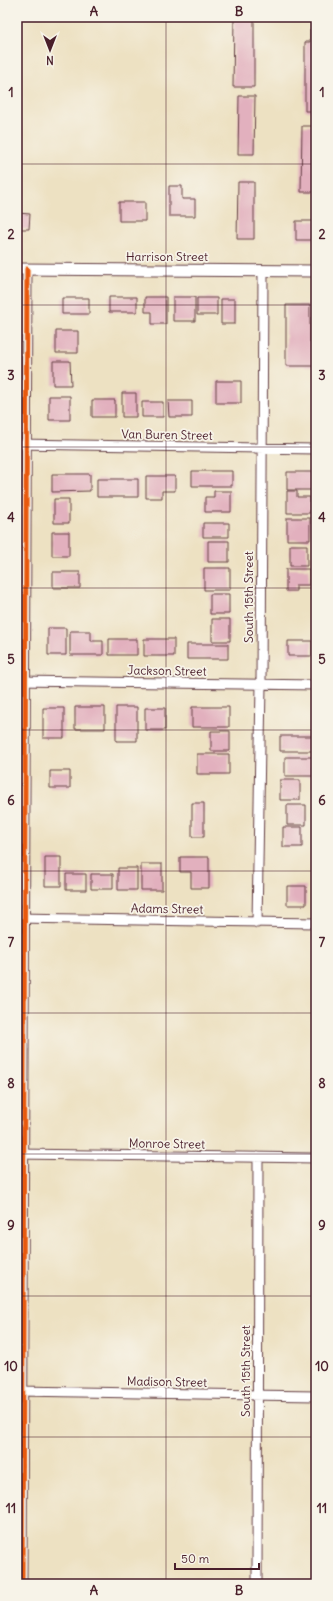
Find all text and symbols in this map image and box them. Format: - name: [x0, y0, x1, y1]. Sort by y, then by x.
- text: A: [90, 3, 99, 20]
- text: B: [235, 3, 244, 20]
- north arrow: [30, 30, 70, 70]
- text: N: [46, 53, 54, 67]
- text: 1: [8, 84, 14, 101]
- text: 1: [319, 84, 325, 101]
- text: 2: [7, 226, 15, 243]
- text: 2: [318, 226, 326, 243]
- street label: Harrison Street: [126, 249, 208, 264]
- text: 3: [7, 367, 15, 384]
- text: 3: [318, 367, 326, 384]
- street label: Van Buren Street: [121, 426, 213, 443]
- text: 4: [7, 509, 15, 526]
- text: 4: [318, 509, 326, 526]
- street label: South 15th Street: [241, 551, 256, 643]
- text: 5: [7, 651, 15, 668]
- text: 5: [318, 651, 326, 668]
- street label: Jackson Street: [127, 662, 207, 679]
- text: 6: [7, 792, 15, 809]
- text: 6: [318, 792, 326, 809]
- street label: Adams Street: [131, 900, 203, 917]
- text: 7: [8, 934, 15, 951]
- text: 7: [319, 934, 326, 951]
- text: 8: [7, 1075, 15, 1092]
- text: 8: [318, 1075, 326, 1092]
- street label: Monroe Street: [129, 1135, 205, 1152]
- text: 9: [7, 1217, 15, 1234]
- text: 9: [318, 1217, 326, 1234]
- street label: South 15th Street: [238, 1325, 253, 1417]
- text: 10: [4, 1358, 18, 1375]
- text: 10: [315, 1358, 329, 1375]
- street label: Madison Street: [127, 1373, 207, 1390]
- text: 11: [6, 1500, 16, 1517]
- text: 11: [317, 1500, 327, 1517]
- scale bar: [175, 1545, 259, 1571]
- text: 50 m: [181, 1551, 210, 1566]
- text: A: [90, 1582, 99, 1599]
- text: B: [235, 1582, 244, 1599]

